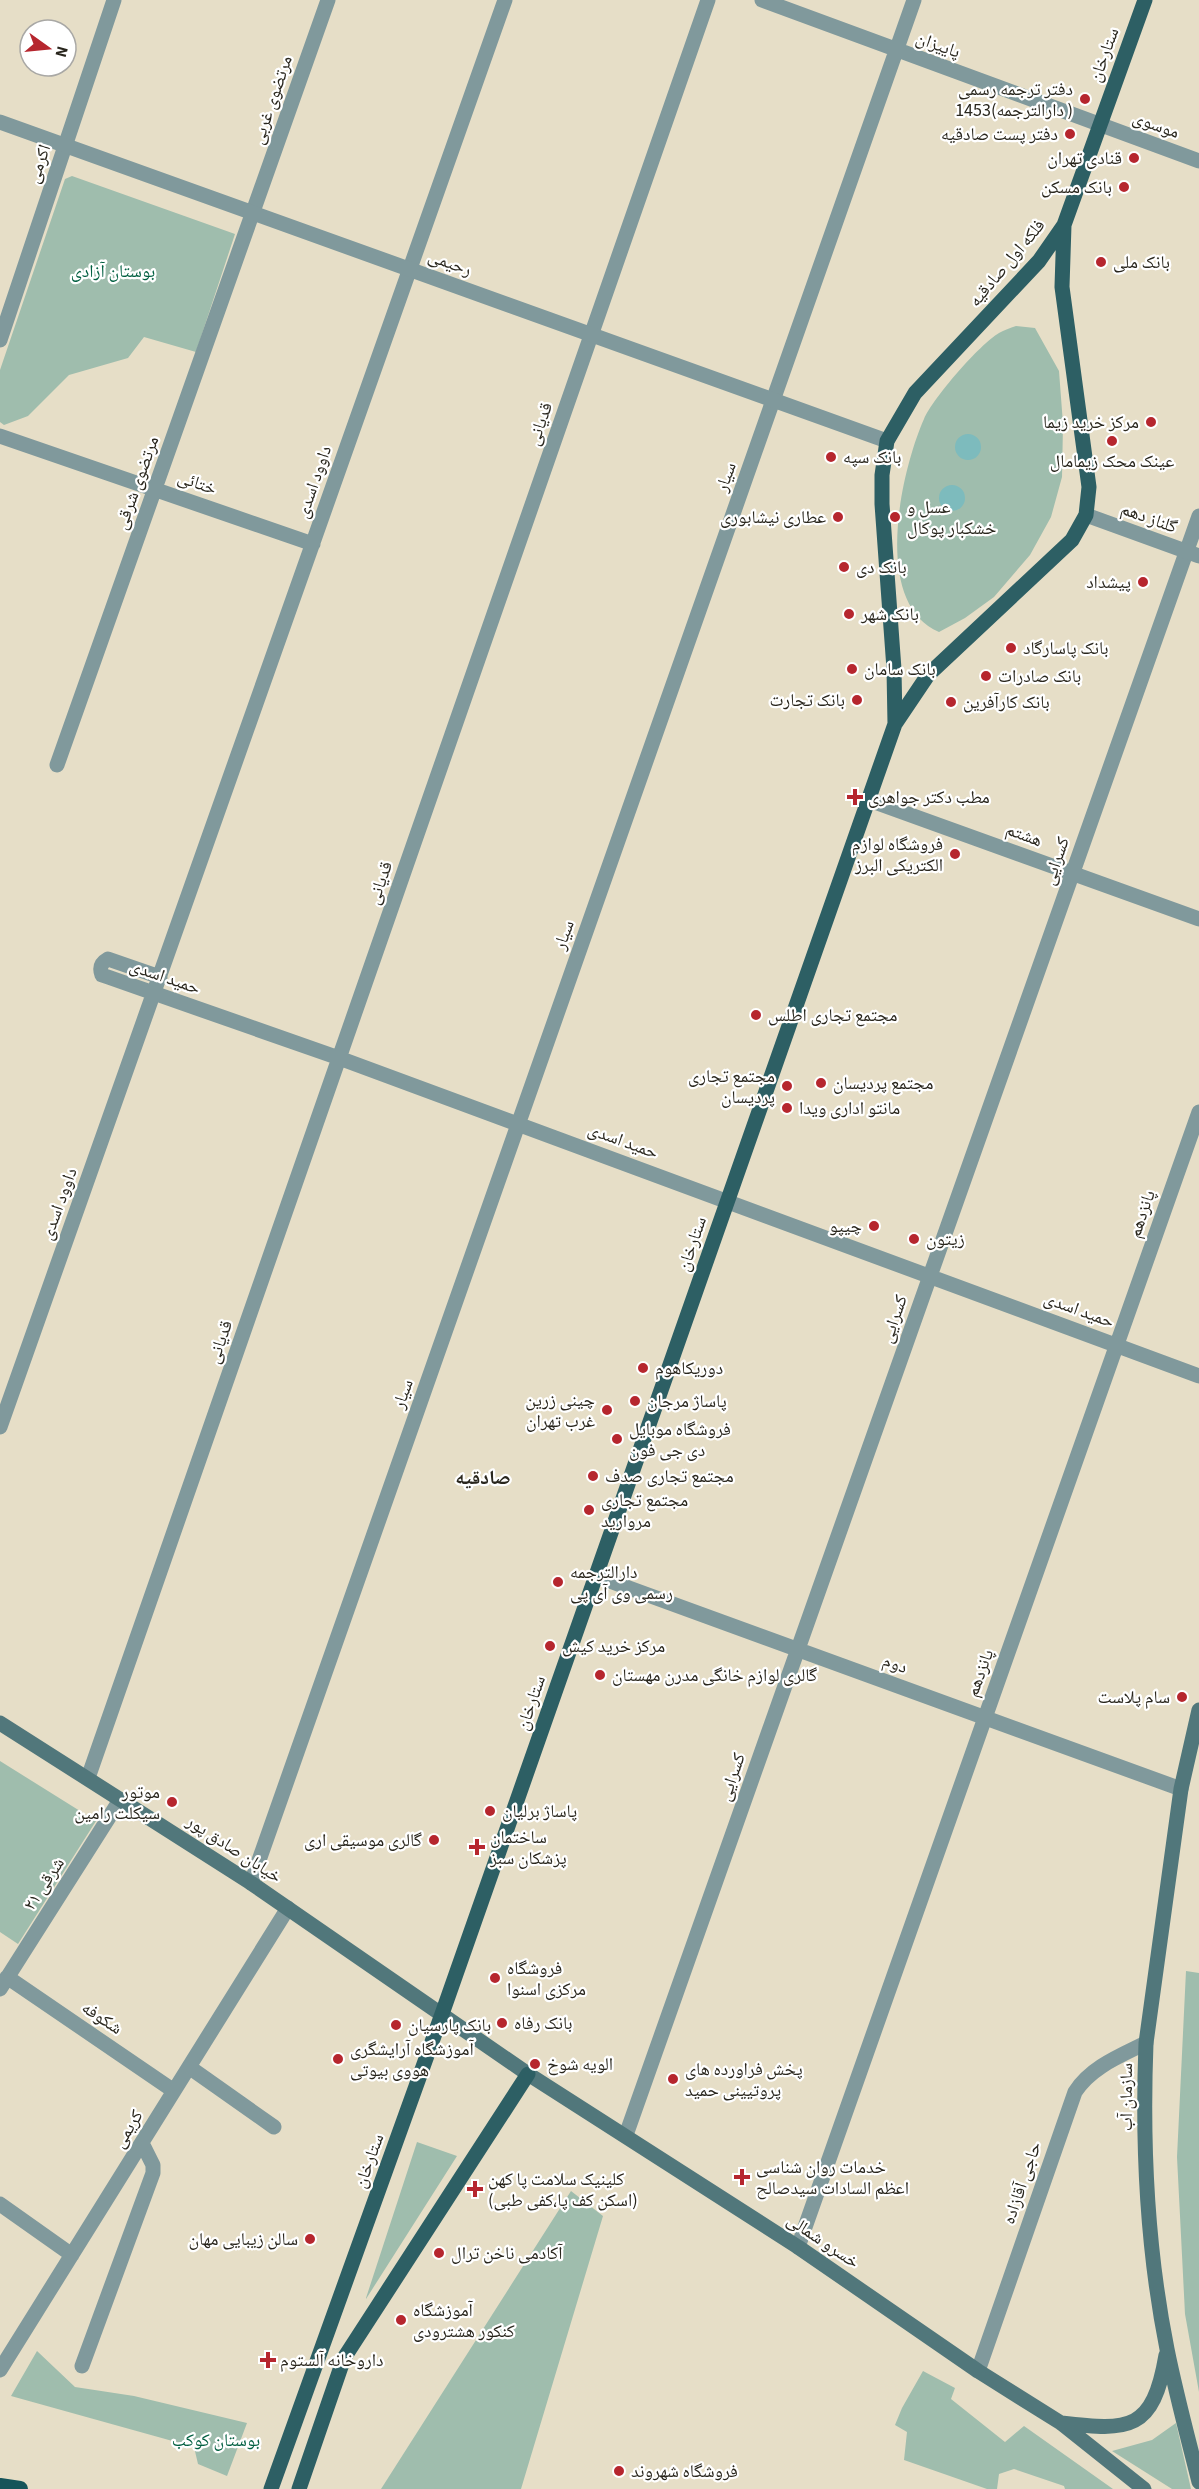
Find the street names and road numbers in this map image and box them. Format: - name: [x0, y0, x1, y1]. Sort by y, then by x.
- street label: ستارخان: [1083, 24, 1125, 86]
- street label: پاییزان: [912, 25, 964, 65]
- street label: مرتضوی غربی: [245, 52, 299, 148]
- street label: موسوی: [1129, 105, 1183, 145]
- street label: اکرمی: [21, 141, 57, 187]
- street label: فلکه اول صادقیه: [963, 214, 1051, 312]
- street label: رحیمی: [425, 244, 475, 282]
- street label: قدیانی: [521, 399, 559, 449]
- street label: مرتضوی شرقی: [109, 433, 165, 533]
- street label: داوود اسدی: [290, 442, 338, 522]
- street label: سیار: [709, 459, 743, 496]
- street label: ختائی: [174, 465, 220, 501]
- street label: گلناز دهم: [1117, 496, 1181, 540]
- street label: هشتم: [1002, 817, 1046, 853]
- street label: کسرایی: [1036, 833, 1076, 888]
- street label: قدیانی: [361, 858, 399, 908]
- street label: سیار: [547, 917, 581, 954]
- street label: حمید اسدی: [126, 953, 204, 1001]
- street label: حمید اسدی: [584, 1117, 662, 1165]
- street label: داوود اسدی: [34, 1164, 84, 1244]
- street label: پانزدهم: [1122, 1187, 1162, 1241]
- street label: ستارخان: [671, 1213, 713, 1275]
- street label: حمید اسدی: [1040, 1286, 1118, 1334]
- street label: کسرایی: [874, 1291, 914, 1346]
- street label: قدیانی: [201, 1317, 239, 1367]
- street label: سیار: [386, 1376, 420, 1413]
- street label: پانزدهم: [960, 1646, 1000, 1700]
- street label: دوم: [879, 1648, 911, 1680]
- street label: ستارخان: [510, 1672, 552, 1734]
- street label: کسرایی: [712, 1749, 752, 1804]
- street label: خیابان صادق پور: [181, 1808, 287, 1889]
- street label: ۲۱ شرقی: [18, 1853, 70, 1915]
- street label: شکوفه: [77, 1995, 127, 2041]
- street label: سازمان آب: [1114, 2063, 1139, 2131]
- street label: کریمی: [107, 2105, 150, 2153]
- street label: ستارخان: [348, 2130, 390, 2192]
- street label: حاجی آقازاده: [996, 2138, 1048, 2228]
- street label: خسرو شمالی: [782, 2208, 864, 2274]

